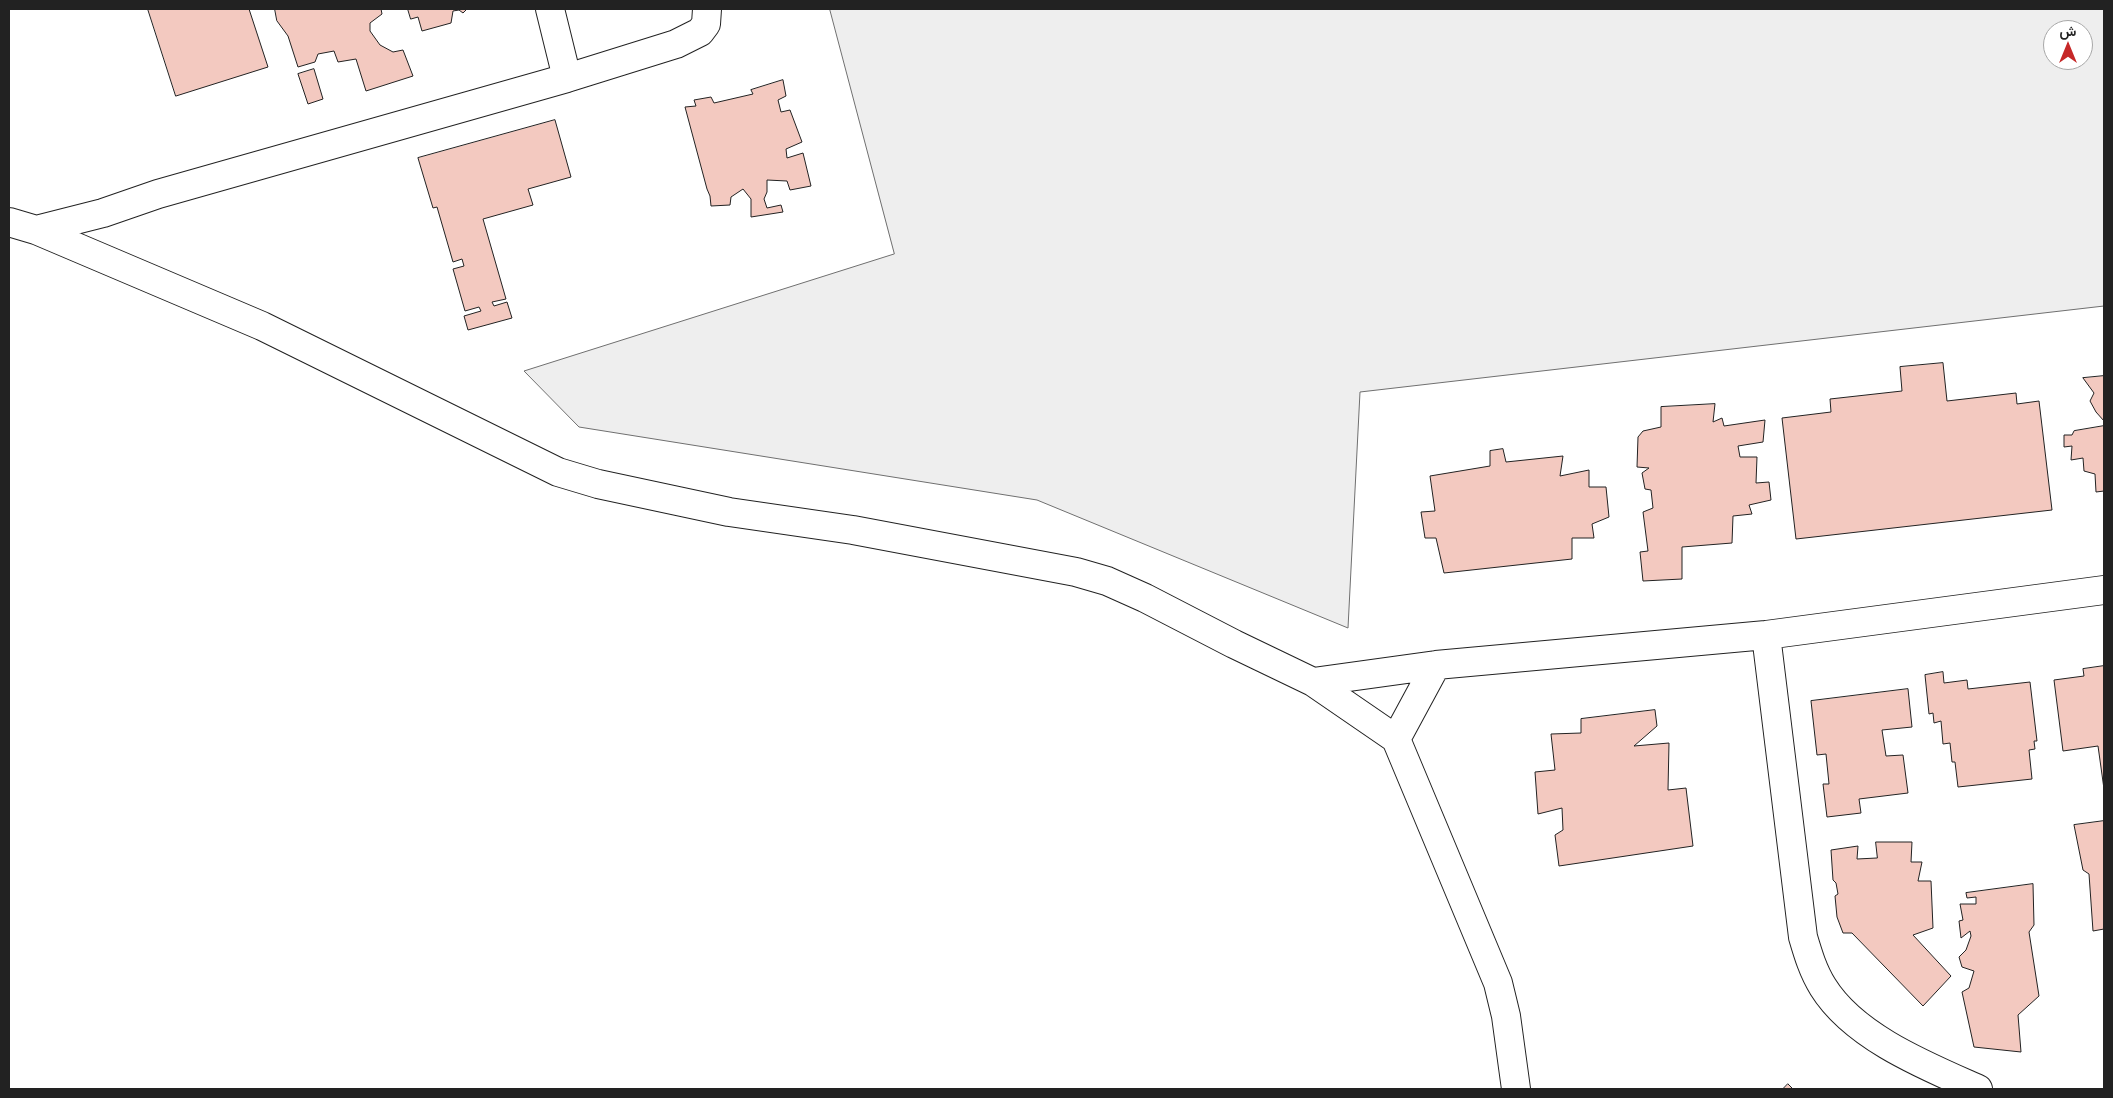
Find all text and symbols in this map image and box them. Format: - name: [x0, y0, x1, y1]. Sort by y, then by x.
- north arrow: [2043, 20, 2093, 70]
- text: ش: [2060, 22, 2076, 40]

